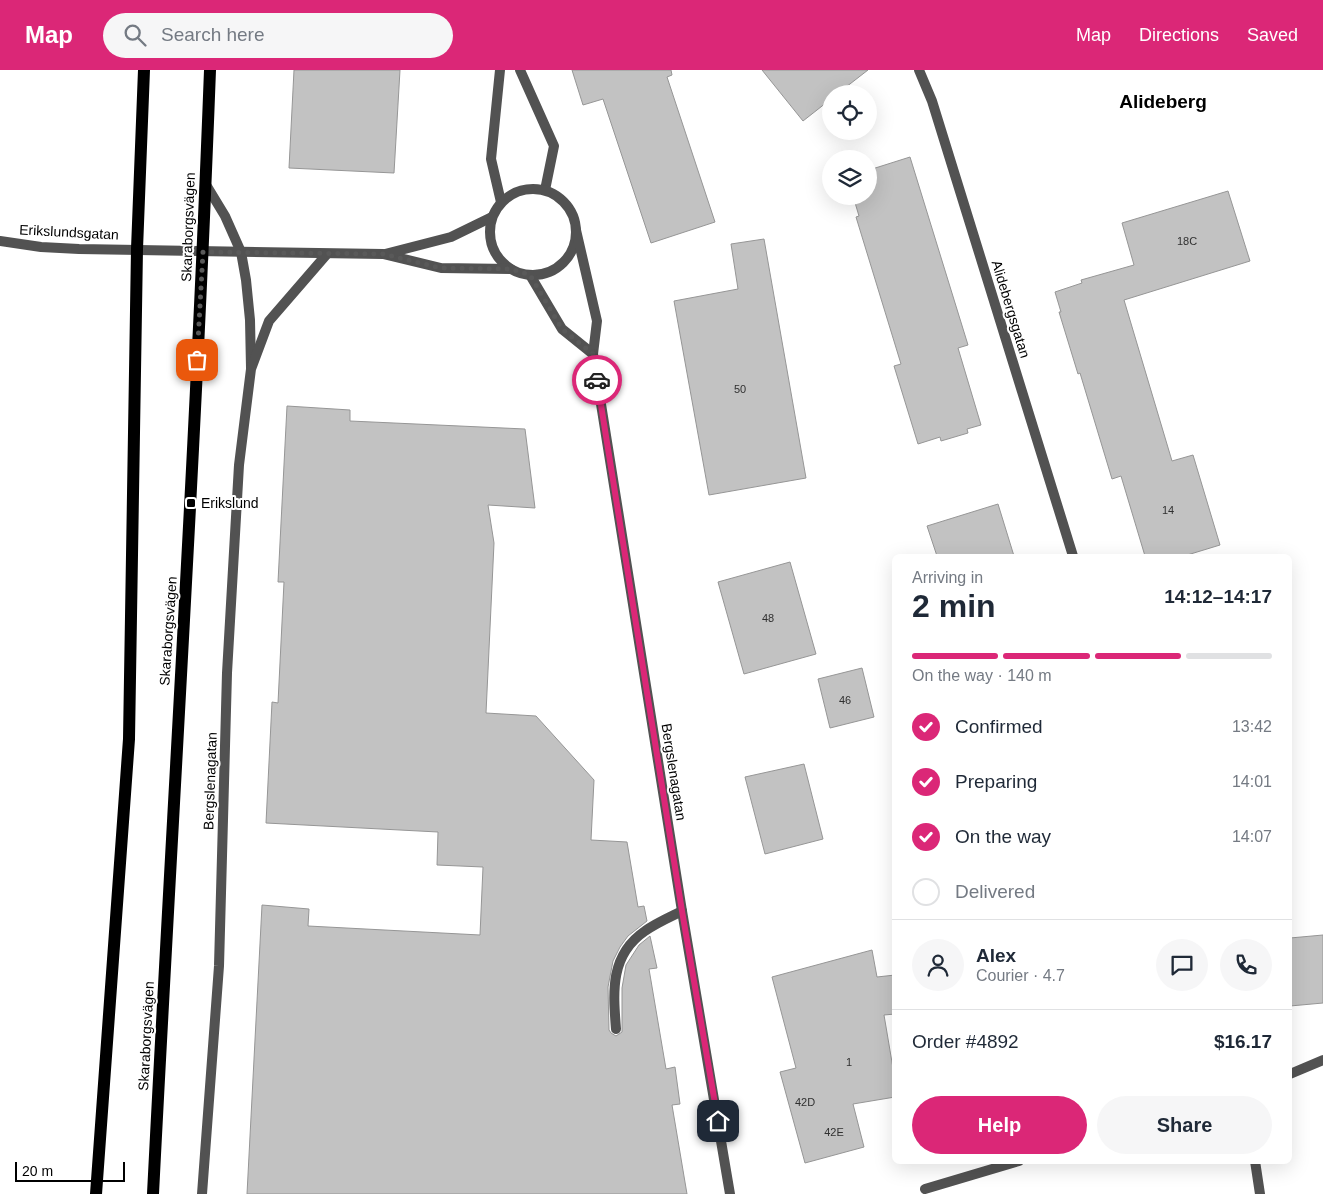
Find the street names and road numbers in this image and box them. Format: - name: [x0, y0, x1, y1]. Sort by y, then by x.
- street label: Skaraborgsvägen: [178, 172, 198, 282]
- street label: Erikslundsgatan: [19, 221, 119, 243]
- street label: Alidebergsgatan: [989, 258, 1033, 360]
- street label: Skaraborgsvägen: [156, 576, 180, 686]
- street label: Bergslenagatan: [658, 722, 690, 822]
- street label: Bergslenagatan: [200, 732, 220, 830]
- street label: Skaraborgsvägen: [135, 981, 157, 1091]

